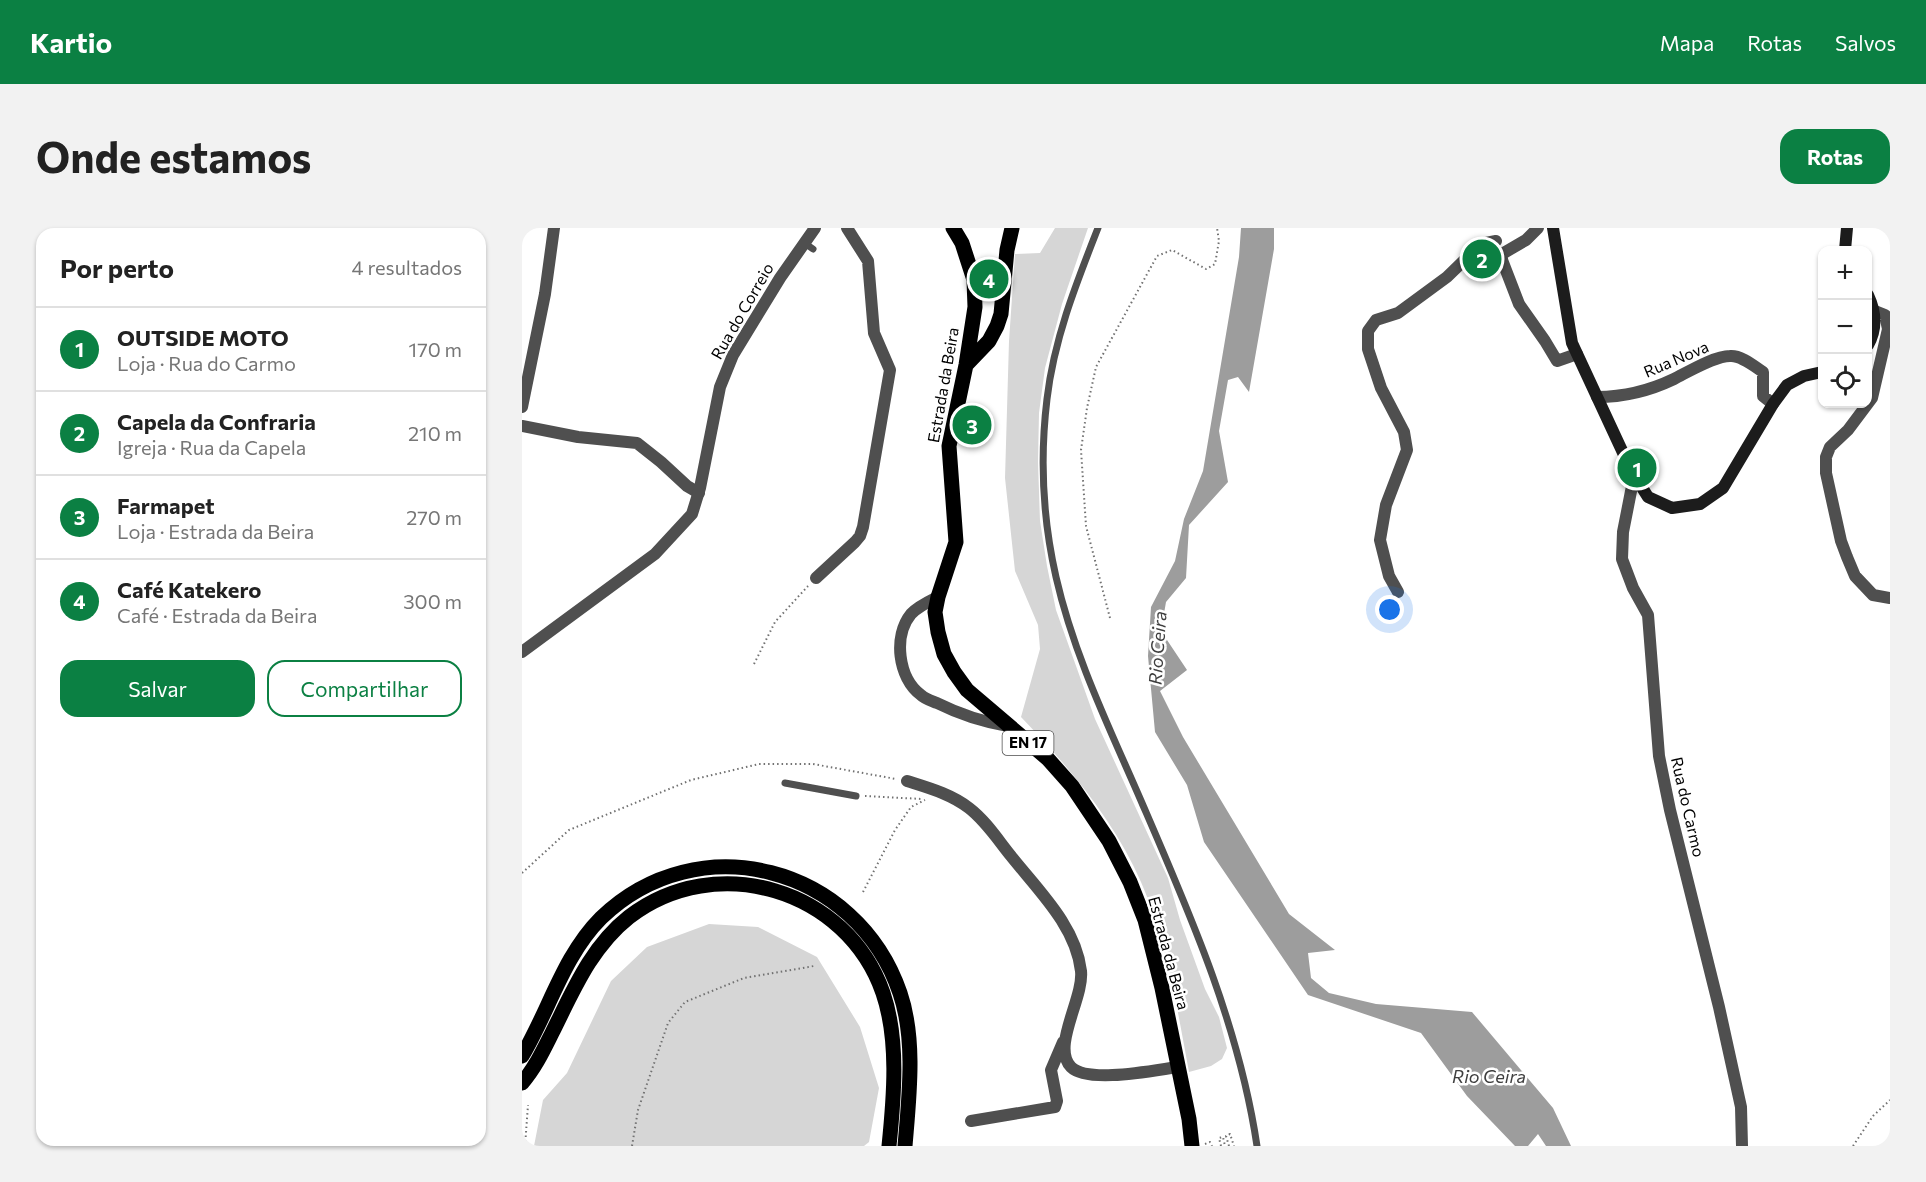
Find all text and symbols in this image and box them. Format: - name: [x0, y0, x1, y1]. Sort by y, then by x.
- text: Kartio: [30, 25, 112, 59]
- text: Mapa: [1660, 30, 1714, 55]
- text: Rotas: [1747, 30, 1802, 55]
- text: Salvos: [1835, 30, 1896, 55]
- button: Rotas: [1780, 129, 1890, 184]
- text: Onde estamos: [36, 130, 311, 182]
- pin: 2: [1462, 237, 1502, 282]
- map controls: [1818, 246, 1872, 408]
- button: +: [1818, 246, 1872, 300]
- text: Por perto: [60, 252, 174, 283]
- text: 4 resultados: [352, 255, 462, 279]
- pin: 4: [970, 256, 1008, 302]
- street label: Rua do Correio: [706, 259, 777, 362]
- button: −: [1818, 300, 1872, 354]
- text: OUTSIDE MOTO: [117, 324, 289, 351]
- street label: Estrada da Beira: [923, 326, 962, 444]
- street label: Rua Nova: [1640, 336, 1711, 381]
- text: 1: [75, 337, 84, 361]
- text: 170 m: [409, 337, 462, 361]
- text: Loja · Rua do Carmo: [117, 351, 296, 375]
- button: locate: [1818, 354, 1872, 408]
- pin: 3: [952, 402, 992, 448]
- text: Capela da Confraria: [117, 408, 316, 435]
- text: 2: [74, 421, 85, 445]
- text: 210 m: [408, 421, 462, 445]
- text: Igreja · Rua da Capela: [117, 435, 306, 459]
- pin: 1: [1618, 446, 1656, 490]
- text: Farmapet: [117, 492, 215, 519]
- text: 3: [74, 505, 85, 529]
- text: 270 m: [406, 505, 462, 529]
- text: Loja · Estrada da Beira: [117, 519, 314, 543]
- text: Café Katekero: [117, 576, 261, 603]
- text: 4: [73, 589, 86, 613]
- text: 300 m: [403, 589, 462, 613]
- your location: [1375, 595, 1404, 624]
- text: Café · Estrada da Beira: [117, 603, 317, 627]
- water label: Rio Ceira: [1143, 610, 1171, 685]
- button: Salvar: [60, 660, 255, 717]
- button: Compartilhar: [267, 660, 462, 717]
- road number: EN 17: [1002, 731, 1054, 755]
- street label: Rua do Carmo: [1668, 755, 1709, 859]
- street label: Estrada da Beira: [1145, 894, 1194, 1012]
- water label: Rio Ceira: [1452, 1065, 1526, 1087]

